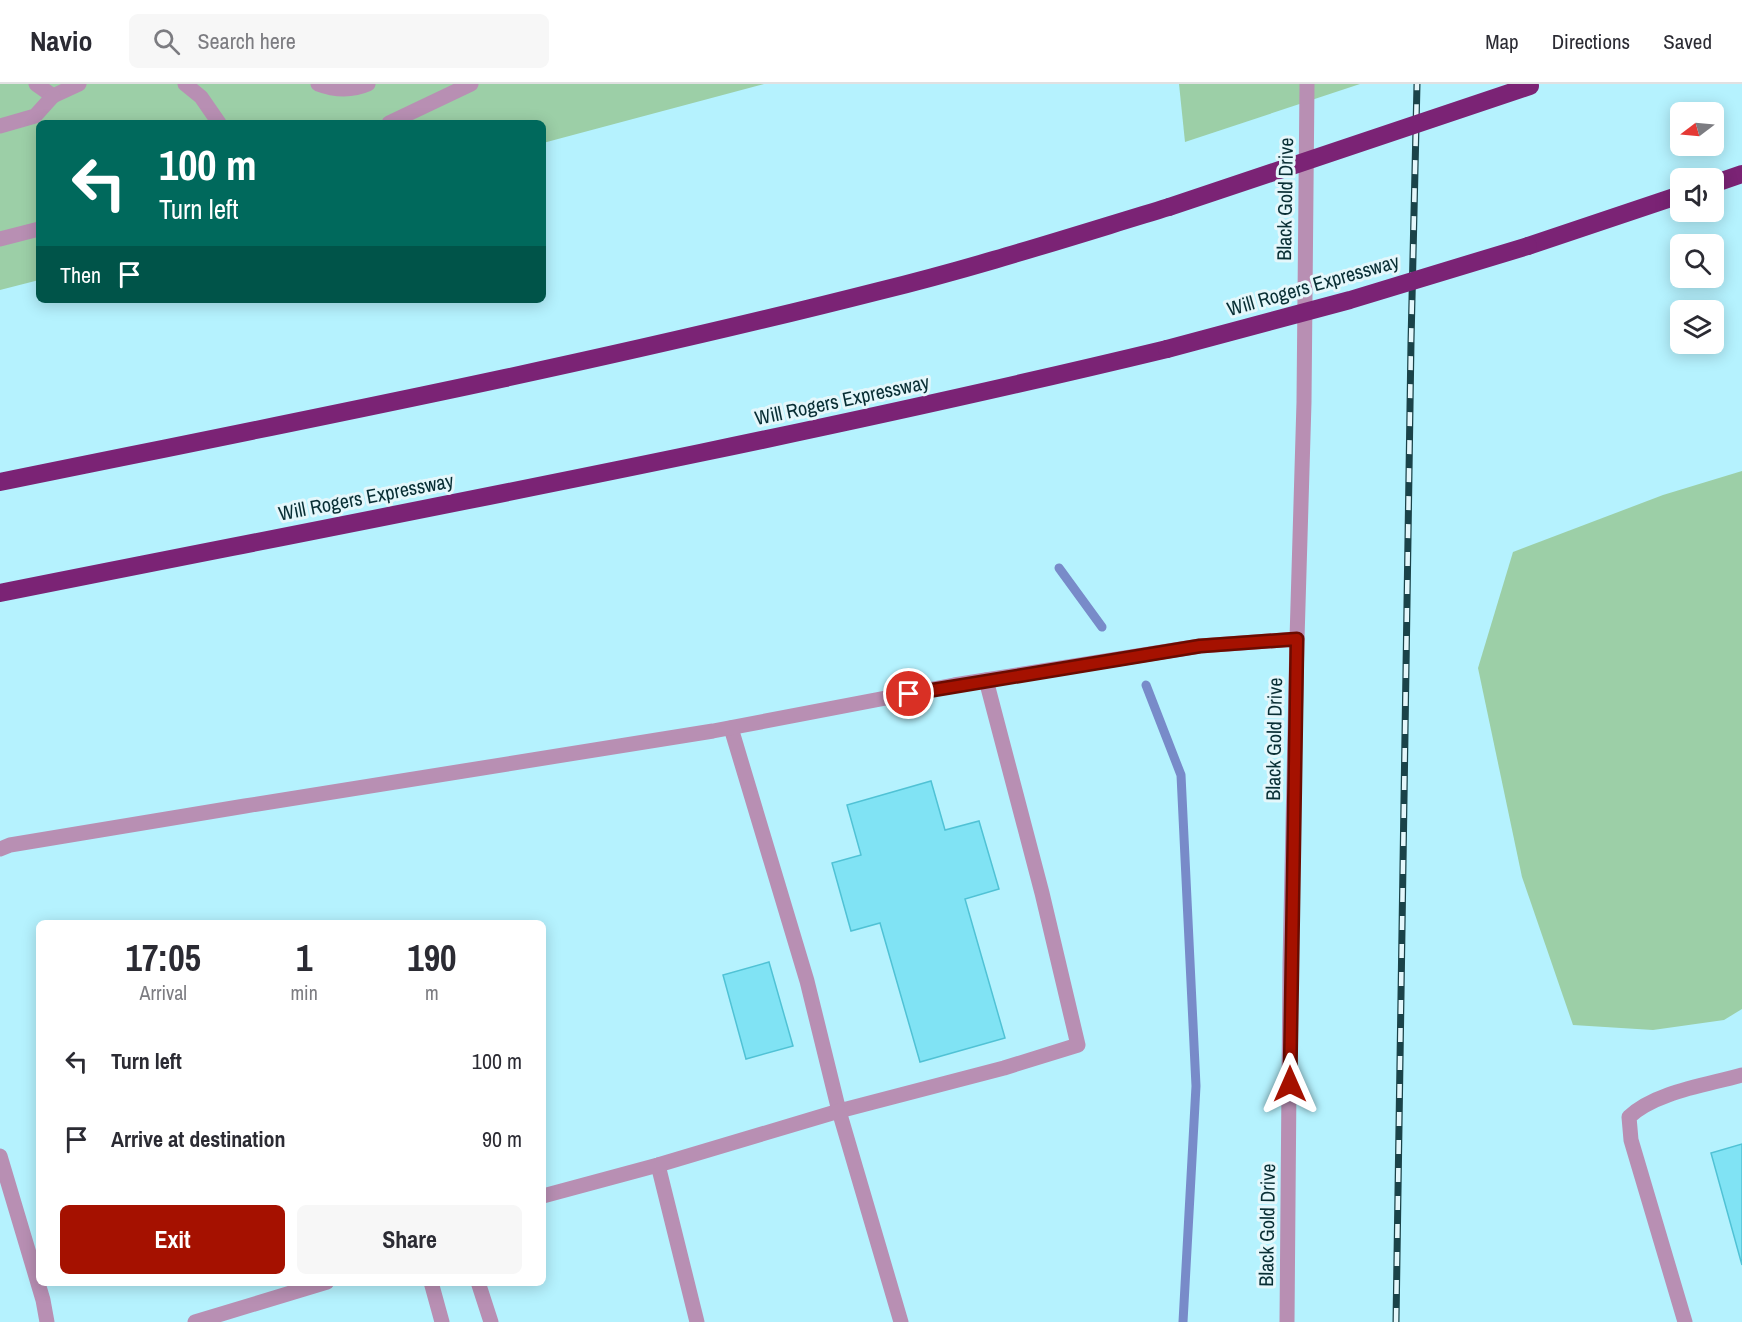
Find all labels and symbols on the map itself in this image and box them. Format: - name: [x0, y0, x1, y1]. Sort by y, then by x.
- north arrow: [1670, 102, 1724, 156]
- street label: Black Gold Drive: [1270, 137, 1299, 261]
- street label: Will Rogers Expressway: [1224, 247, 1403, 322]
- street label: Will Rogers Expressway: [752, 368, 932, 431]
- street label: Will Rogers Expressway: [276, 466, 456, 527]
- pin: [883, 668, 934, 719]
- street label: Black Gold Drive: [1259, 677, 1288, 801]
- position arrow: [1258, 1052, 1322, 1116]
- street label: Black Gold Drive: [1252, 1163, 1281, 1287]

